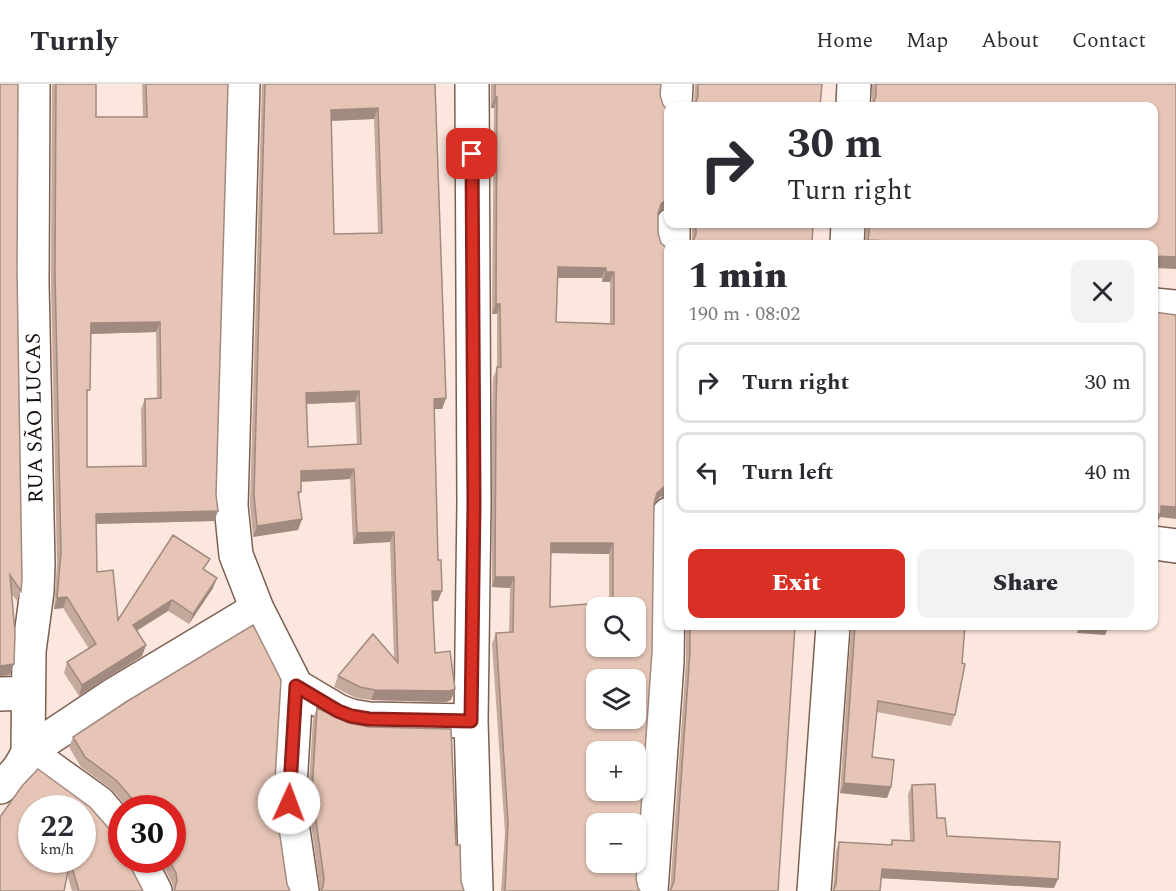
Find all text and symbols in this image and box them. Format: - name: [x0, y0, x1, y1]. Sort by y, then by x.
- text: Turnly: [30, 20, 118, 63]
- text: Home: [816, 25, 873, 57]
- text: Map: [906, 25, 948, 57]
- text: About: [981, 25, 1039, 57]
- text: Contact: [1072, 25, 1146, 57]
- text: 30 m: [787, 113, 882, 176]
- icon: right: [688, 126, 766, 204]
- pin: [446, 128, 497, 179]
- icon: arrive: [455, 137, 488, 170]
- text: Turn right: [787, 170, 912, 212]
- text: 1 min: [688, 249, 788, 304]
- button: close: [1071, 260, 1134, 323]
- text: 190 m · 08:02: [688, 299, 800, 329]
- street label: RUA SÃO LUCAS: [18, 333, 52, 503]
- icon: right: [691, 366, 724, 399]
- text: Turn right: [742, 366, 849, 399]
- text: 30 m: [1085, 366, 1131, 399]
- icon: left: [691, 456, 724, 489]
- text: Turn left: [742, 456, 834, 489]
- text: 40 m: [1085, 456, 1131, 489]
- button: Exit: [688, 549, 905, 618]
- button: Share: [917, 549, 1134, 618]
- map controls: [586, 597, 646, 873]
- button: search: [586, 597, 646, 657]
- button: layers: [586, 669, 646, 729]
- button: +: [586, 741, 646, 801]
- position arrow: [257, 771, 321, 835]
- speed limit sign: 30: [108, 795, 186, 873]
- text: 22: [40, 804, 74, 850]
- button: −: [586, 813, 646, 873]
- text: km/h: [40, 838, 74, 861]

